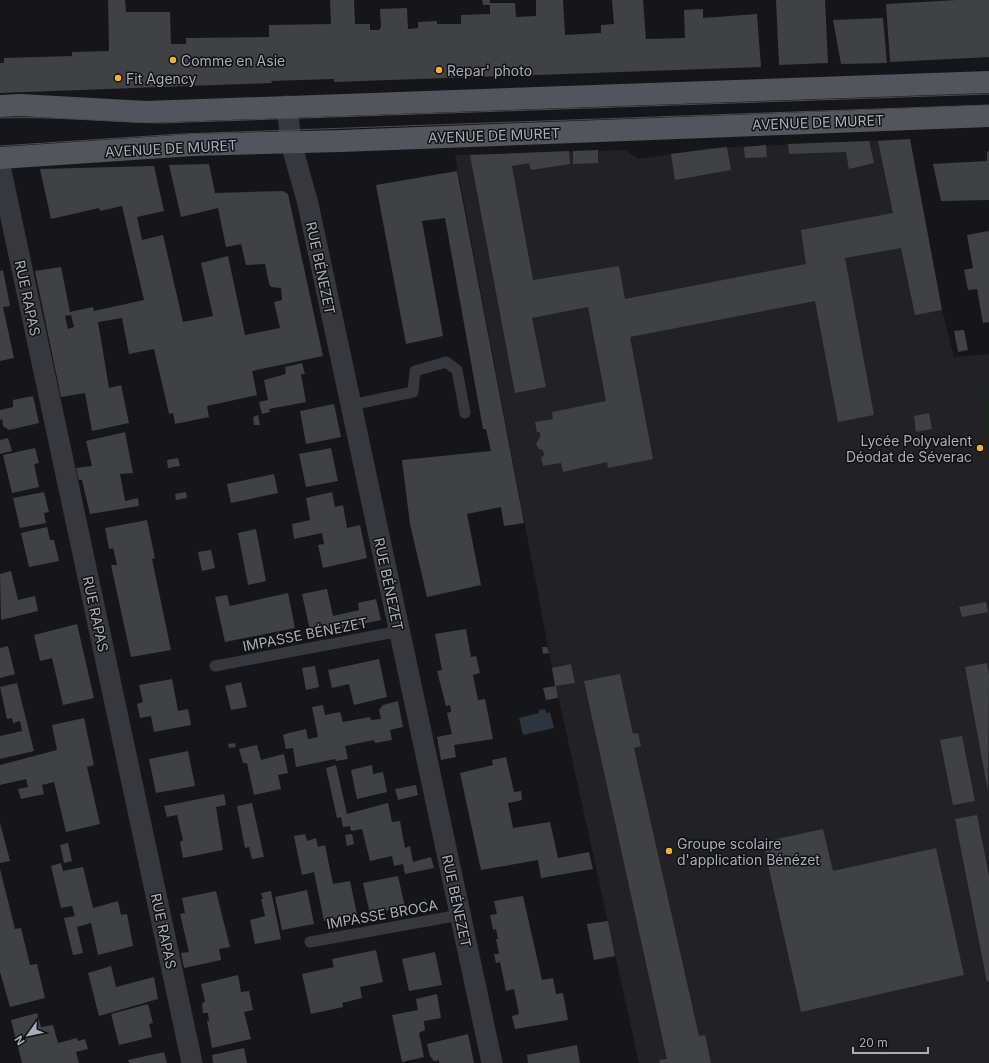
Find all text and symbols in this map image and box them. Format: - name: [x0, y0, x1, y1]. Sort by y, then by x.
- place label: Comme en Asie: [181, 52, 285, 69]
- marker: Comme en Asie: [168, 55, 178, 65]
- place label: Repar' photo: [447, 62, 532, 79]
- marker: Repar' photo: [434, 65, 444, 75]
- place label: Fit Agency: [126, 70, 197, 87]
- marker: Fit Agency: [113, 73, 123, 83]
- street label: AVENUE DE MURET: [752, 111, 884, 133]
- street label: AVENUE DE MURET: [428, 124, 560, 146]
- street label: AVENUE DE MURET: [105, 136, 237, 160]
- street label: RUE BÉNEZET: [303, 220, 339, 316]
- street label: RUE RAPAS: [12, 259, 44, 337]
- place label: Lycée Polyvalent Déodat de Séverac: [846, 432, 972, 465]
- marker: Lycée Polyvalent Déodat de Séverac: [975, 443, 985, 453]
- street label: RUE BÉNEZET: [371, 536, 407, 632]
- street label: RUE RAPAS: [80, 575, 112, 653]
- street label: IMPASSE BÉNEZET: [241, 614, 369, 654]
- place label: Groupe scolaire d'application Bénézet: [677, 835, 820, 868]
- marker: Groupe scolaire d'application Bénézet: [664, 846, 674, 856]
- street label: RUE BÉNEZET: [439, 853, 475, 949]
- street label: RUE RAPAS: [148, 892, 180, 970]
- street label: IMPASSE BROCA: [325, 896, 439, 932]
- north arrow: [8, 1015, 48, 1055]
- scale bar: [853, 1029, 928, 1055]
- text: N: [11, 1033, 28, 1048]
- text: 20 m: [859, 1035, 888, 1050]

